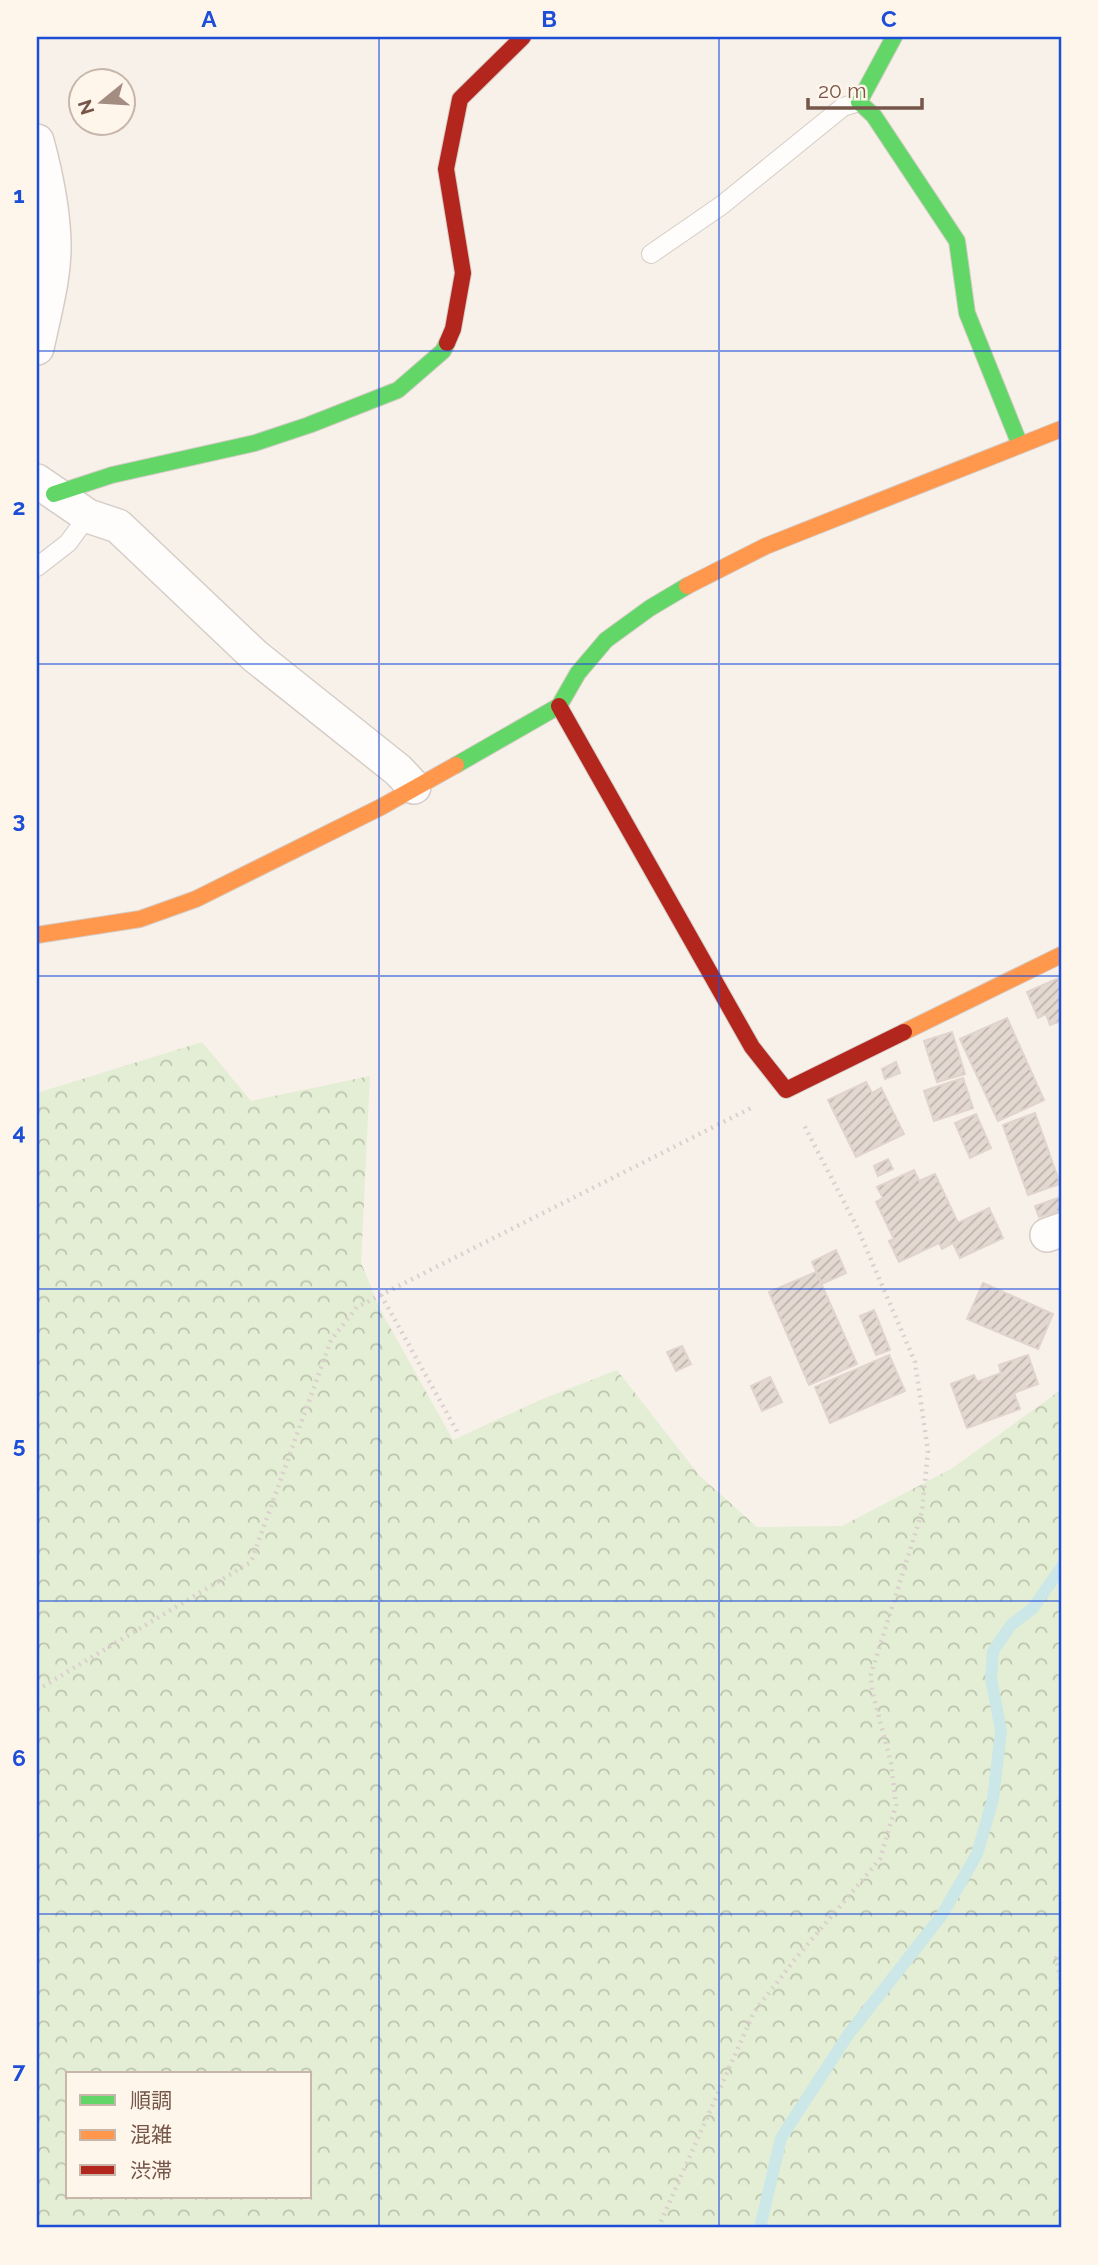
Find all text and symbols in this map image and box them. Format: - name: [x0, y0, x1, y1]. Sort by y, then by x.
- text: A: [201, 5, 217, 32]
- text: B: [541, 5, 557, 32]
- text: C: [881, 5, 897, 32]
- north arrow: [66, 66, 136, 136]
- scale bar: [808, 66, 921, 110]
- text: 20 m: [818, 78, 866, 103]
- text: N: [73, 97, 99, 118]
- text: 1: [13, 181, 25, 208]
- text: 2: [13, 493, 25, 520]
- text: 3: [13, 806, 25, 833]
- text: 4: [12, 1118, 26, 1145]
- text: 5: [13, 1431, 26, 1458]
- text: 6: [12, 1744, 26, 1771]
- text: 7: [13, 2056, 26, 2083]
- legend: [66, 2072, 312, 2198]
- text: 順調: [130, 2088, 172, 2113]
- text: 混雑: [130, 2122, 172, 2147]
- text: 渋滞: [130, 2158, 172, 2183]

